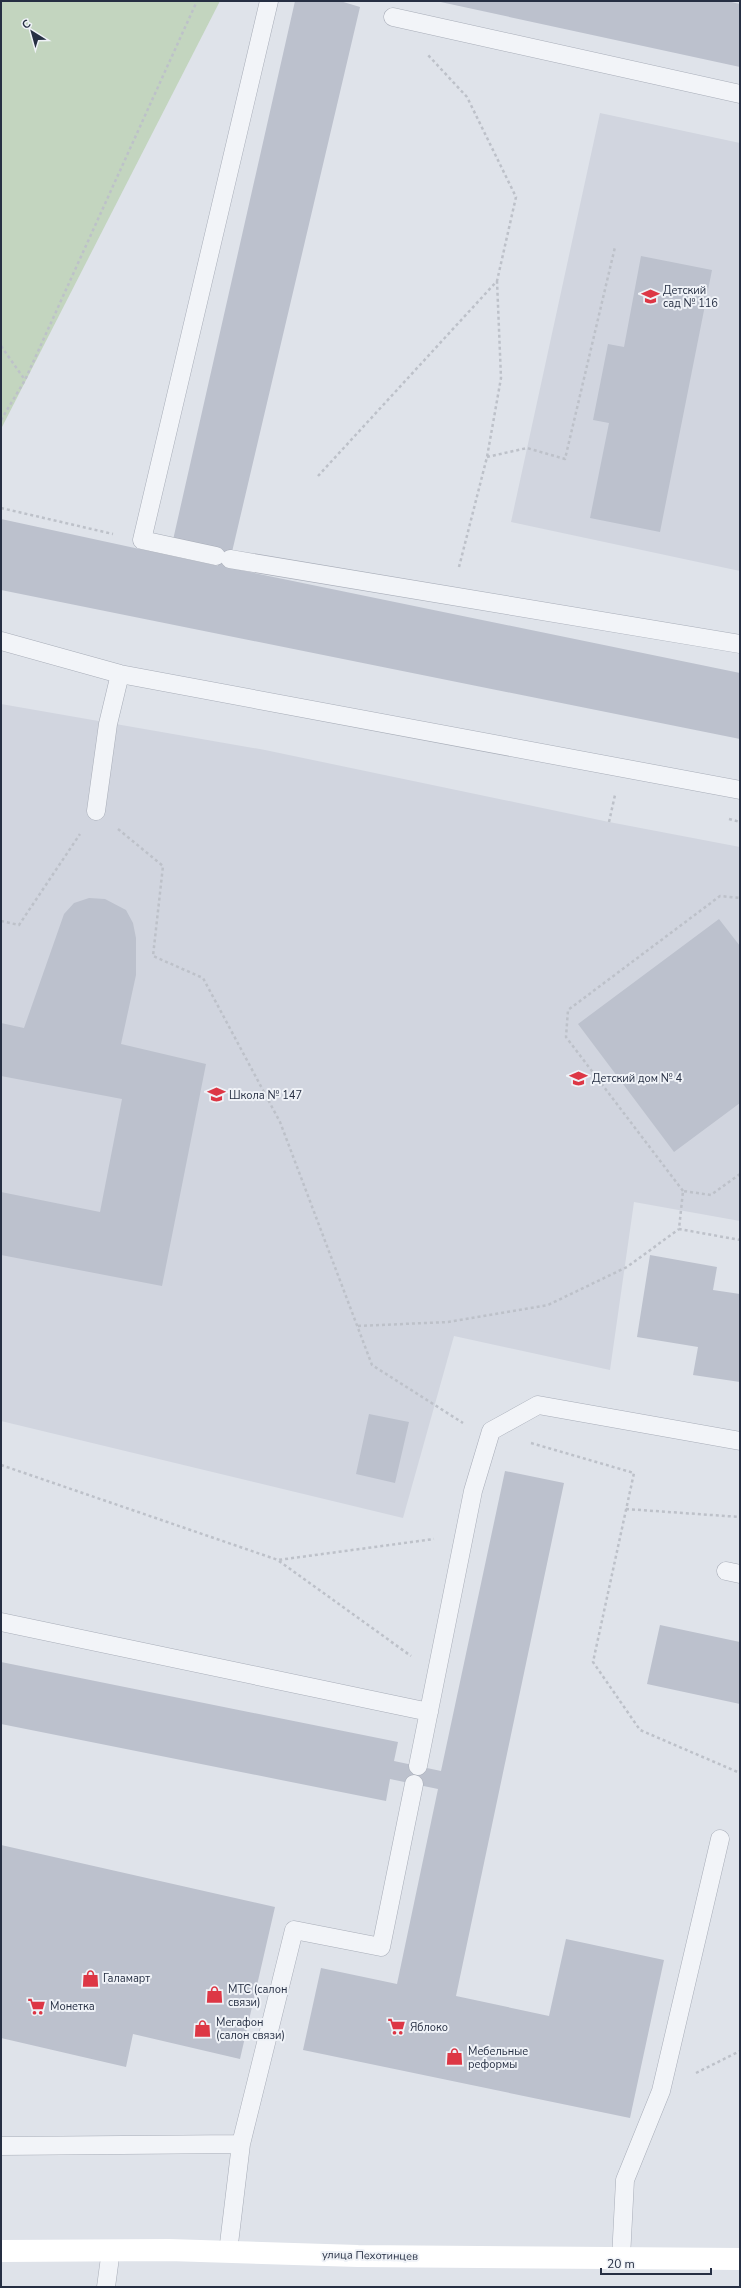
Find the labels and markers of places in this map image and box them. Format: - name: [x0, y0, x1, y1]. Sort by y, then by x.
- place label: Детский сад № 116: [663, 283, 718, 311]
- school or university icon: Детский сад № 116: [640, 286, 660, 306]
- school or university icon: Детский дом № 4: [569, 1068, 589, 1088]
- place label: Детский дом № 4: [592, 1071, 683, 1086]
- school or university icon: Школа № 147: [206, 1085, 226, 1105]
- place label: Школа № 147: [229, 1088, 302, 1103]
- shop icon: Галамарт: [80, 1968, 100, 1988]
- place label: Галамарт: [103, 1971, 150, 1986]
- place label: МТС (салон связи): [228, 1982, 287, 2010]
- shop icon: МТС (салон связи): [205, 1985, 225, 2005]
- supermarket icon: Монетка: [27, 1996, 47, 2016]
- place label: Монетка: [50, 1999, 95, 2014]
- place label: Мегафон (салон связи): [216, 2015, 285, 2043]
- supermarket icon: Яблоко: [387, 2017, 407, 2037]
- shop icon: Мегафон (салон связи): [193, 2018, 213, 2038]
- place label: Яблоко: [410, 2020, 448, 2035]
- place label: Мебельные реформы: [468, 2044, 528, 2072]
- shop icon: Мебельные реформы: [445, 2047, 465, 2067]

